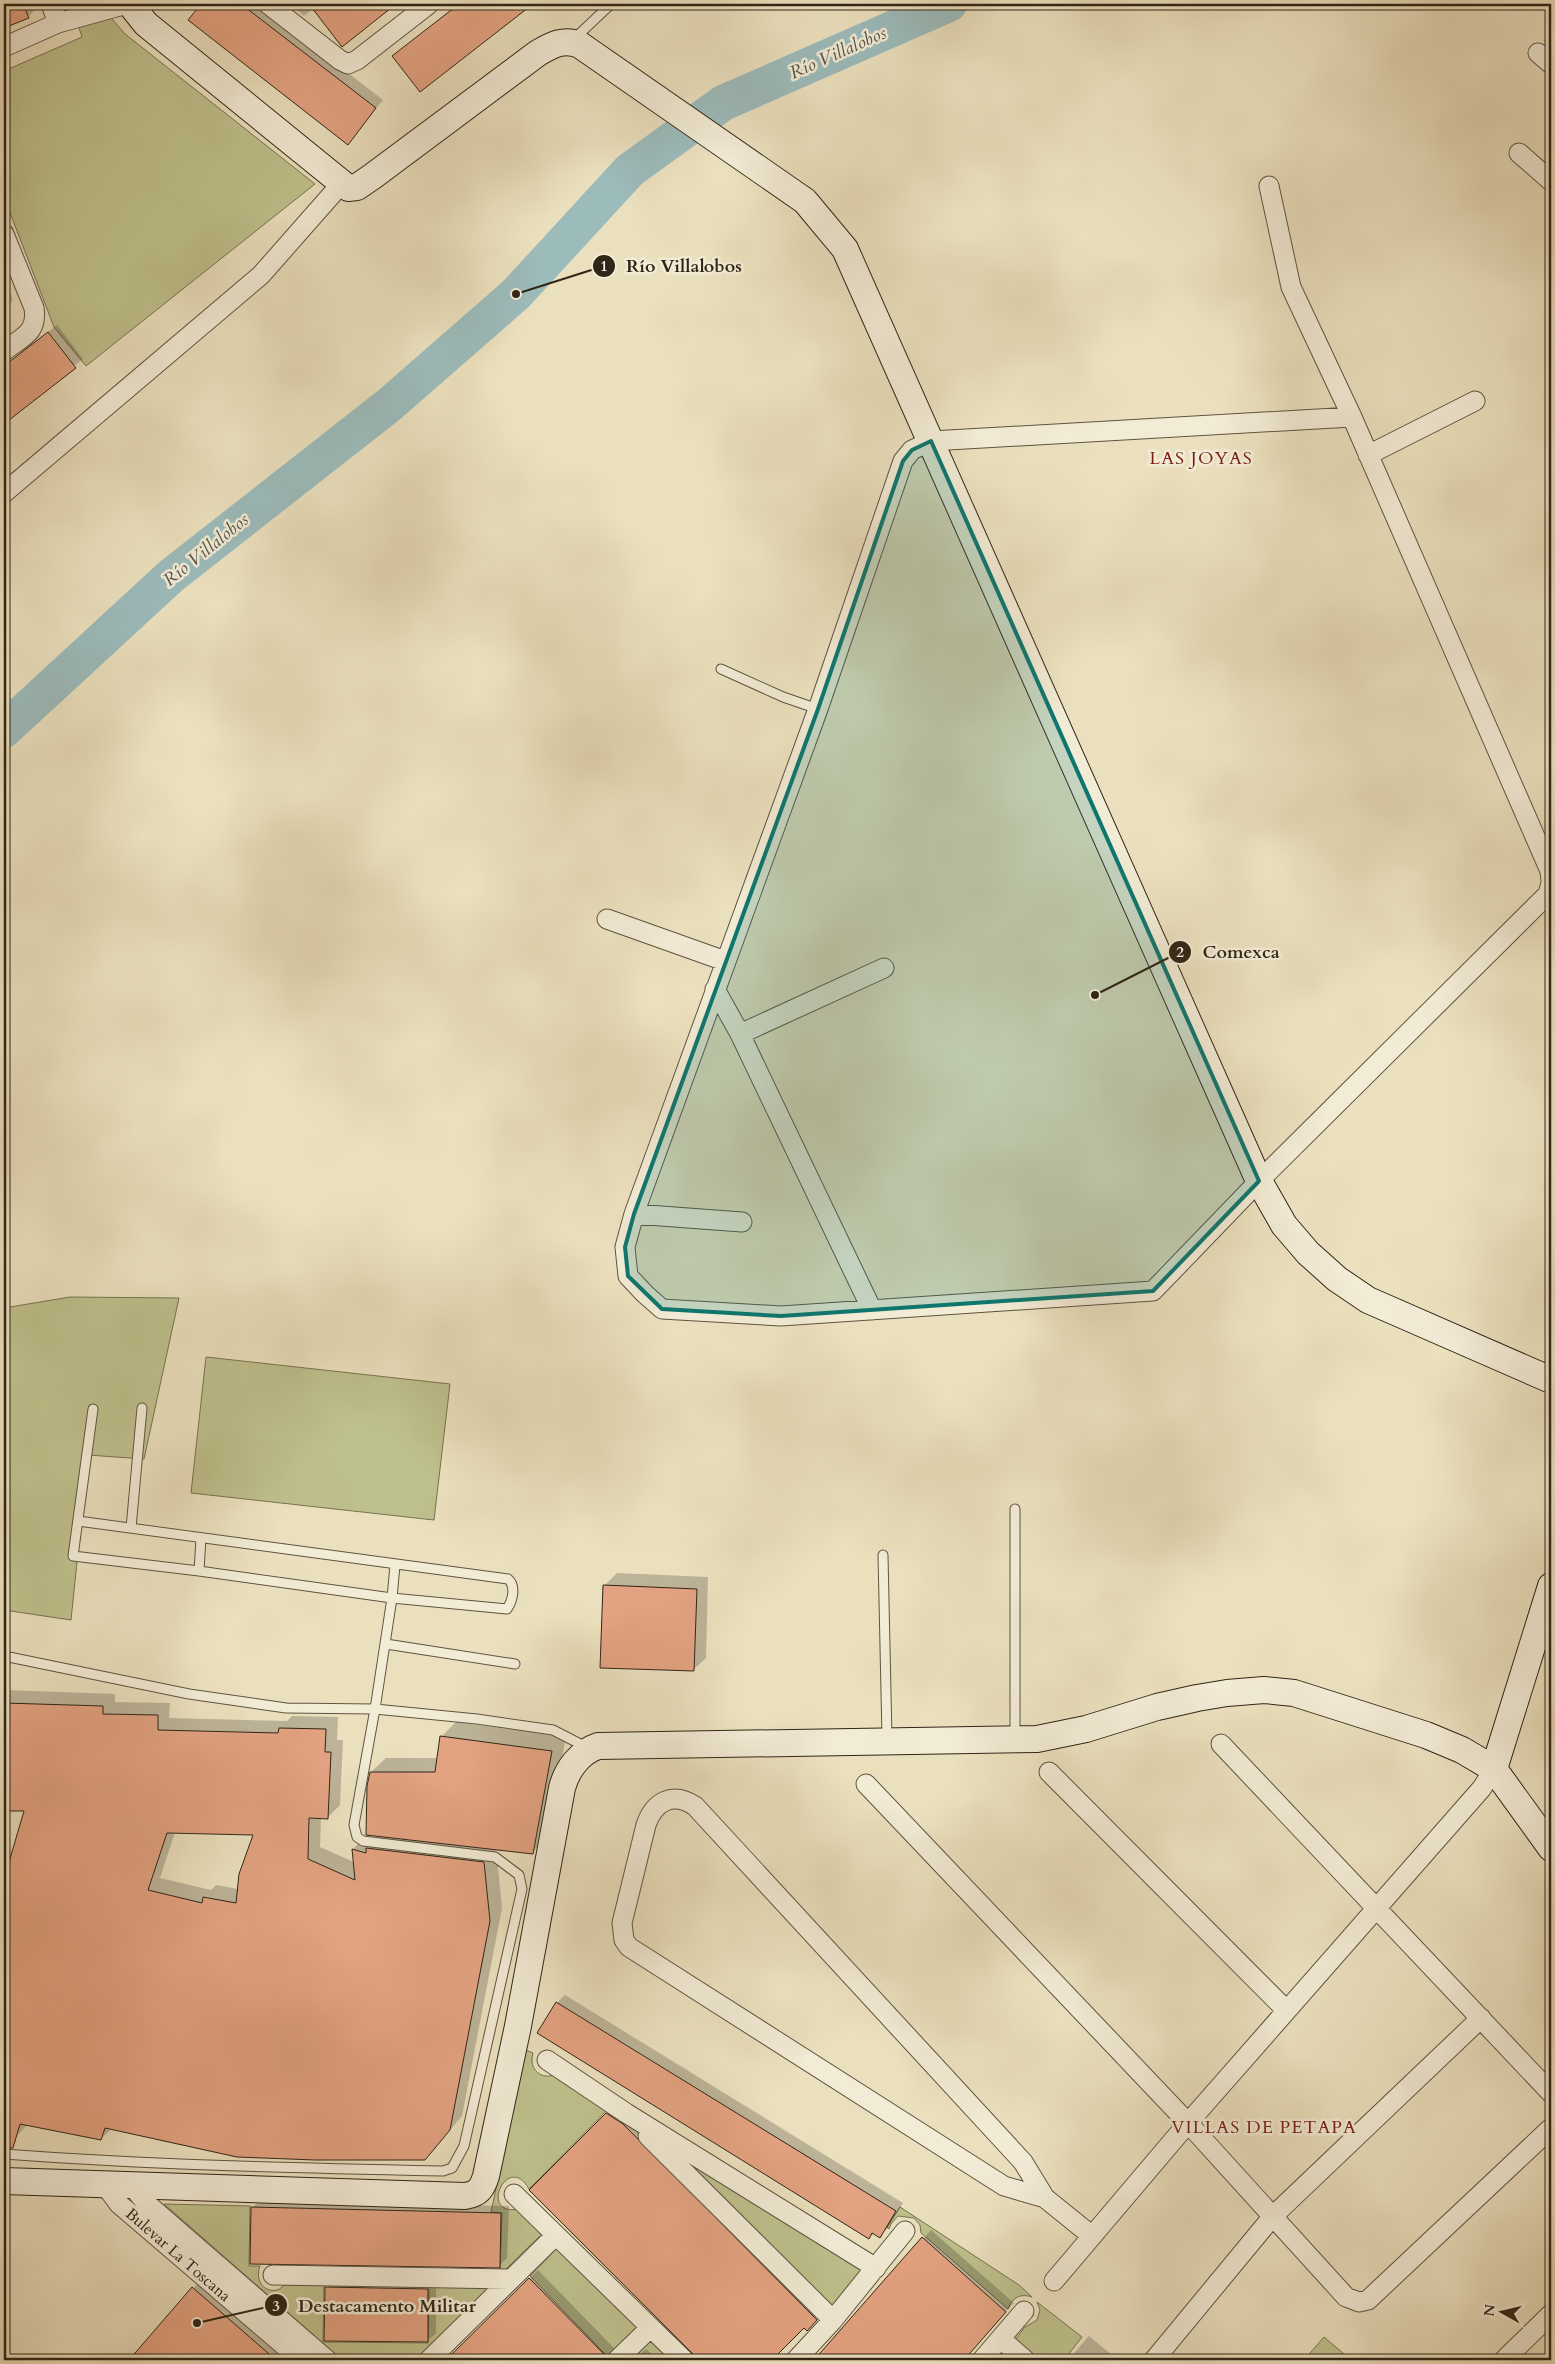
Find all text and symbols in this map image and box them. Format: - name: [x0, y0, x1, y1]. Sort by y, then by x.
- water label: Río Villalobos: [786, 21, 890, 85]
- callout: Río Villalobos: [592, 249, 752, 282]
- text: Río Villalobos: [626, 254, 742, 279]
- text: 1: [600, 256, 608, 276]
- district label: LAS JOYAS: [1149, 446, 1253, 471]
- water label: Río Villalobos: [158, 508, 254, 592]
- callout: Comexca: [1168, 936, 1290, 969]
- text: Comexca: [1202, 940, 1280, 965]
- text: 2: [1176, 942, 1184, 962]
- district label: VILLAS DE PETAPA: [1171, 2115, 1357, 2140]
- street label: Bulevar La Toscana: [121, 2203, 235, 2307]
- north arrow: [1478, 2286, 1528, 2336]
- callout: Destacamento Militar: [264, 2289, 486, 2322]
- text: Destacamento Militar: [298, 2294, 477, 2319]
- text: 3: [272, 2296, 280, 2316]
- text: N: [1479, 2303, 1500, 2318]

